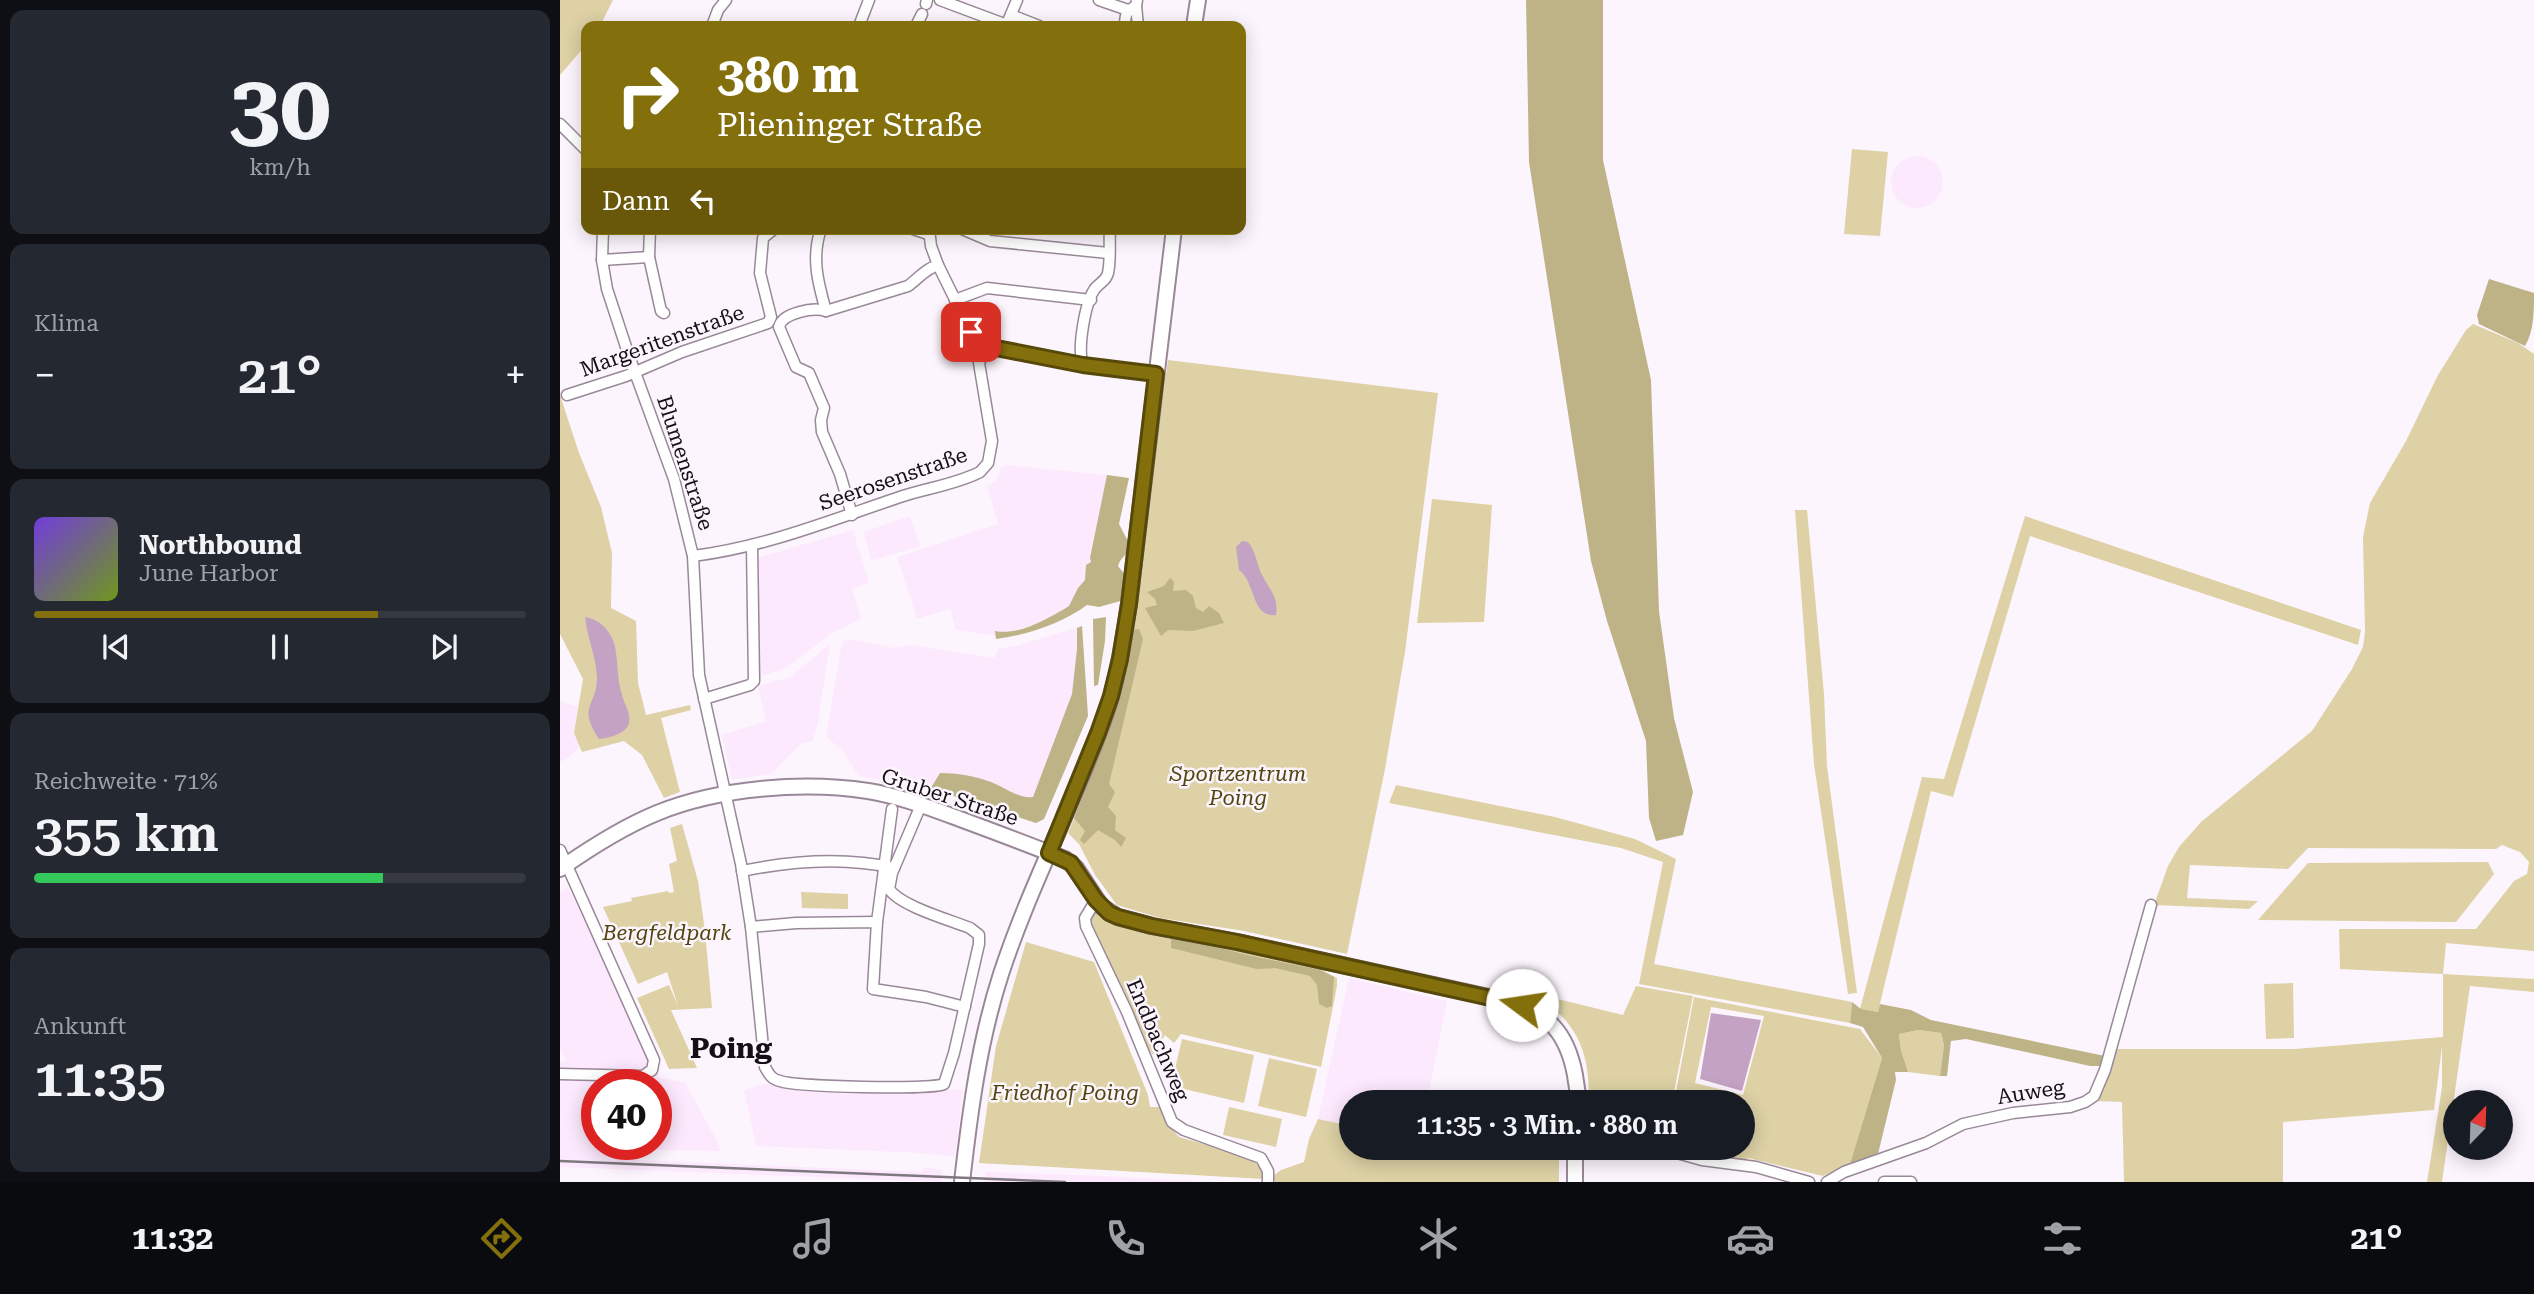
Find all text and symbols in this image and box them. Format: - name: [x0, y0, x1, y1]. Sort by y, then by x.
- text: 380 m: [717, 47, 859, 104]
- icon: right: [602, 49, 693, 140]
- text: 30: [229, 55, 331, 161]
- text: Plieninger Straße: [717, 106, 982, 144]
- text: km/h: [249, 154, 311, 181]
- icon: left: [684, 182, 722, 220]
- text: Dann: [602, 186, 670, 216]
- street label: Margeritenstraße: [577, 300, 747, 382]
- pin: [941, 302, 1001, 362]
- text: Klima: [34, 310, 99, 337]
- icon: arrive: [952, 313, 990, 351]
- text: 21°: [238, 345, 322, 406]
- text: −: [34, 353, 55, 397]
- text: +: [505, 353, 526, 397]
- street label: Blumenstraße: [652, 393, 718, 533]
- street label: Seerosenstraße: [816, 442, 970, 516]
- text: Northbound: [139, 530, 302, 560]
- text: June Harbor: [139, 560, 279, 587]
- icon: previous: [97, 628, 135, 666]
- icon: pause: [261, 628, 299, 666]
- icon: next: [425, 628, 463, 666]
- park label: Sportzentrum Poing: [1169, 762, 1306, 810]
- street label: Gruber Straße: [879, 764, 1021, 830]
- text: Reichweite · 71%: [34, 768, 218, 795]
- text: 355 km: [34, 803, 219, 864]
- park label: Bergfeldpark: [602, 921, 732, 945]
- position arrow: [1485, 968, 1559, 1042]
- street label: Endbachweg: [1121, 975, 1195, 1105]
- text: Ankunft: [34, 1013, 126, 1040]
- district label: Poing: [690, 1032, 773, 1065]
- text: 11:35: [34, 1048, 166, 1109]
- speed limit sign: 40: [581, 1069, 672, 1160]
- street label: Auweg: [1996, 1075, 2066, 1109]
- park label: Friedhof Poing: [990, 1081, 1139, 1105]
- north arrow: [2443, 1090, 2513, 1160]
- map controls: [2443, 1090, 2513, 1160]
- text: 11:35 · 3 Min. · 880 m: [1416, 1110, 1678, 1140]
- icon: directions: [477, 1214, 526, 1263]
- icon: music: [789, 1214, 838, 1263]
- icon: phone: [1101, 1214, 1150, 1263]
- icon: climate: [1414, 1214, 1463, 1263]
- icon: car: [1726, 1214, 1775, 1263]
- icon: filters: [2038, 1214, 2087, 1263]
- text: 11:32: [132, 1219, 213, 1257]
- text: 21°: [2351, 1219, 2402, 1257]

